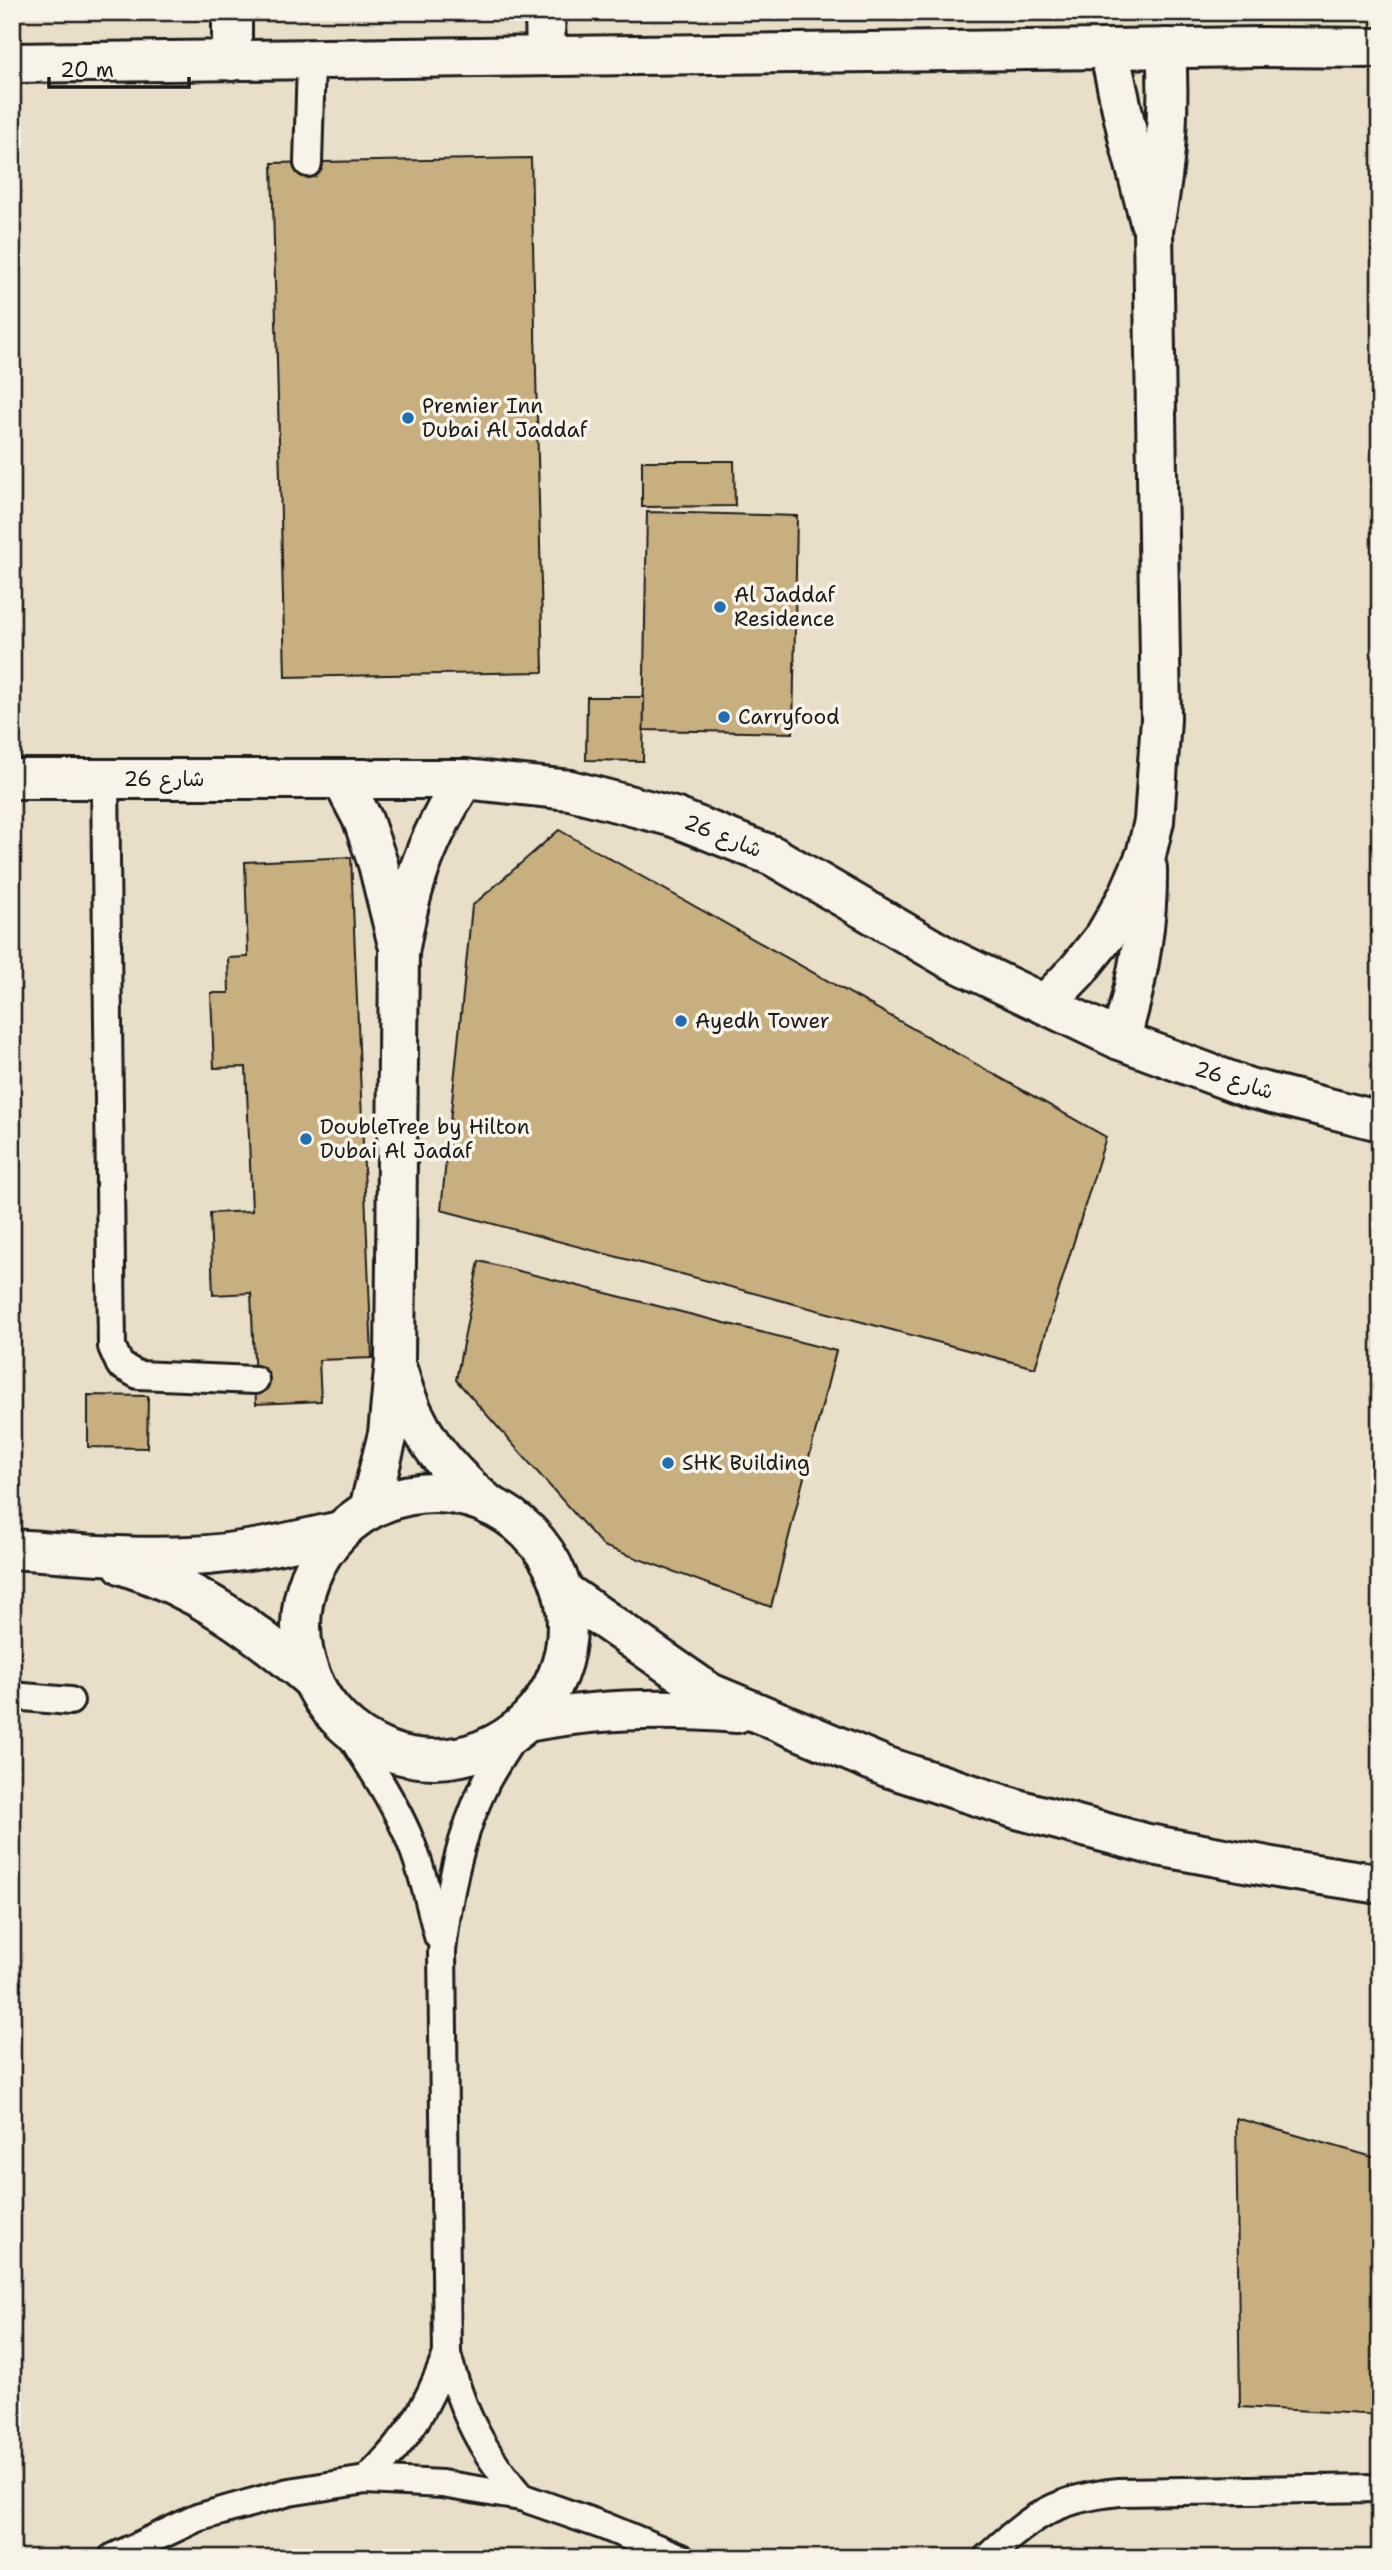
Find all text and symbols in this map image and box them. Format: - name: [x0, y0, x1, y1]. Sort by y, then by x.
- scale bar: [49, 46, 189, 90]
- text: 20 m: [60, 56, 114, 84]
- place label: Premier Inn Dubai Al Jaddaf: [422, 392, 588, 444]
- marker: Premier Inn Dubai Al Jaddaf: [400, 410, 416, 426]
- place label: Al Jaddaf Residence: [734, 581, 836, 633]
- marker: Al Jaddaf Residence: [712, 599, 728, 615]
- place label: Carryfood: [738, 703, 840, 731]
- marker: Carryfood: [716, 709, 732, 725]
- street label: شارع 26: [123, 765, 205, 794]
- street label: شارع 26: [680, 808, 766, 865]
- place label: Ayedh Tower: [695, 1007, 830, 1035]
- marker: Ayedh Tower: [673, 1013, 689, 1029]
- street label: شارع 26: [1191, 1054, 1277, 1107]
- place label: DoubleTree by Hilton Dubai Al Jadaf: [320, 1113, 530, 1165]
- marker: DoubleTree by Hilton Dubai Al Jadaf: [298, 1131, 314, 1147]
- place label: SHK Building: [682, 1449, 810, 1477]
- marker: SHK Building: [660, 1455, 676, 1471]

